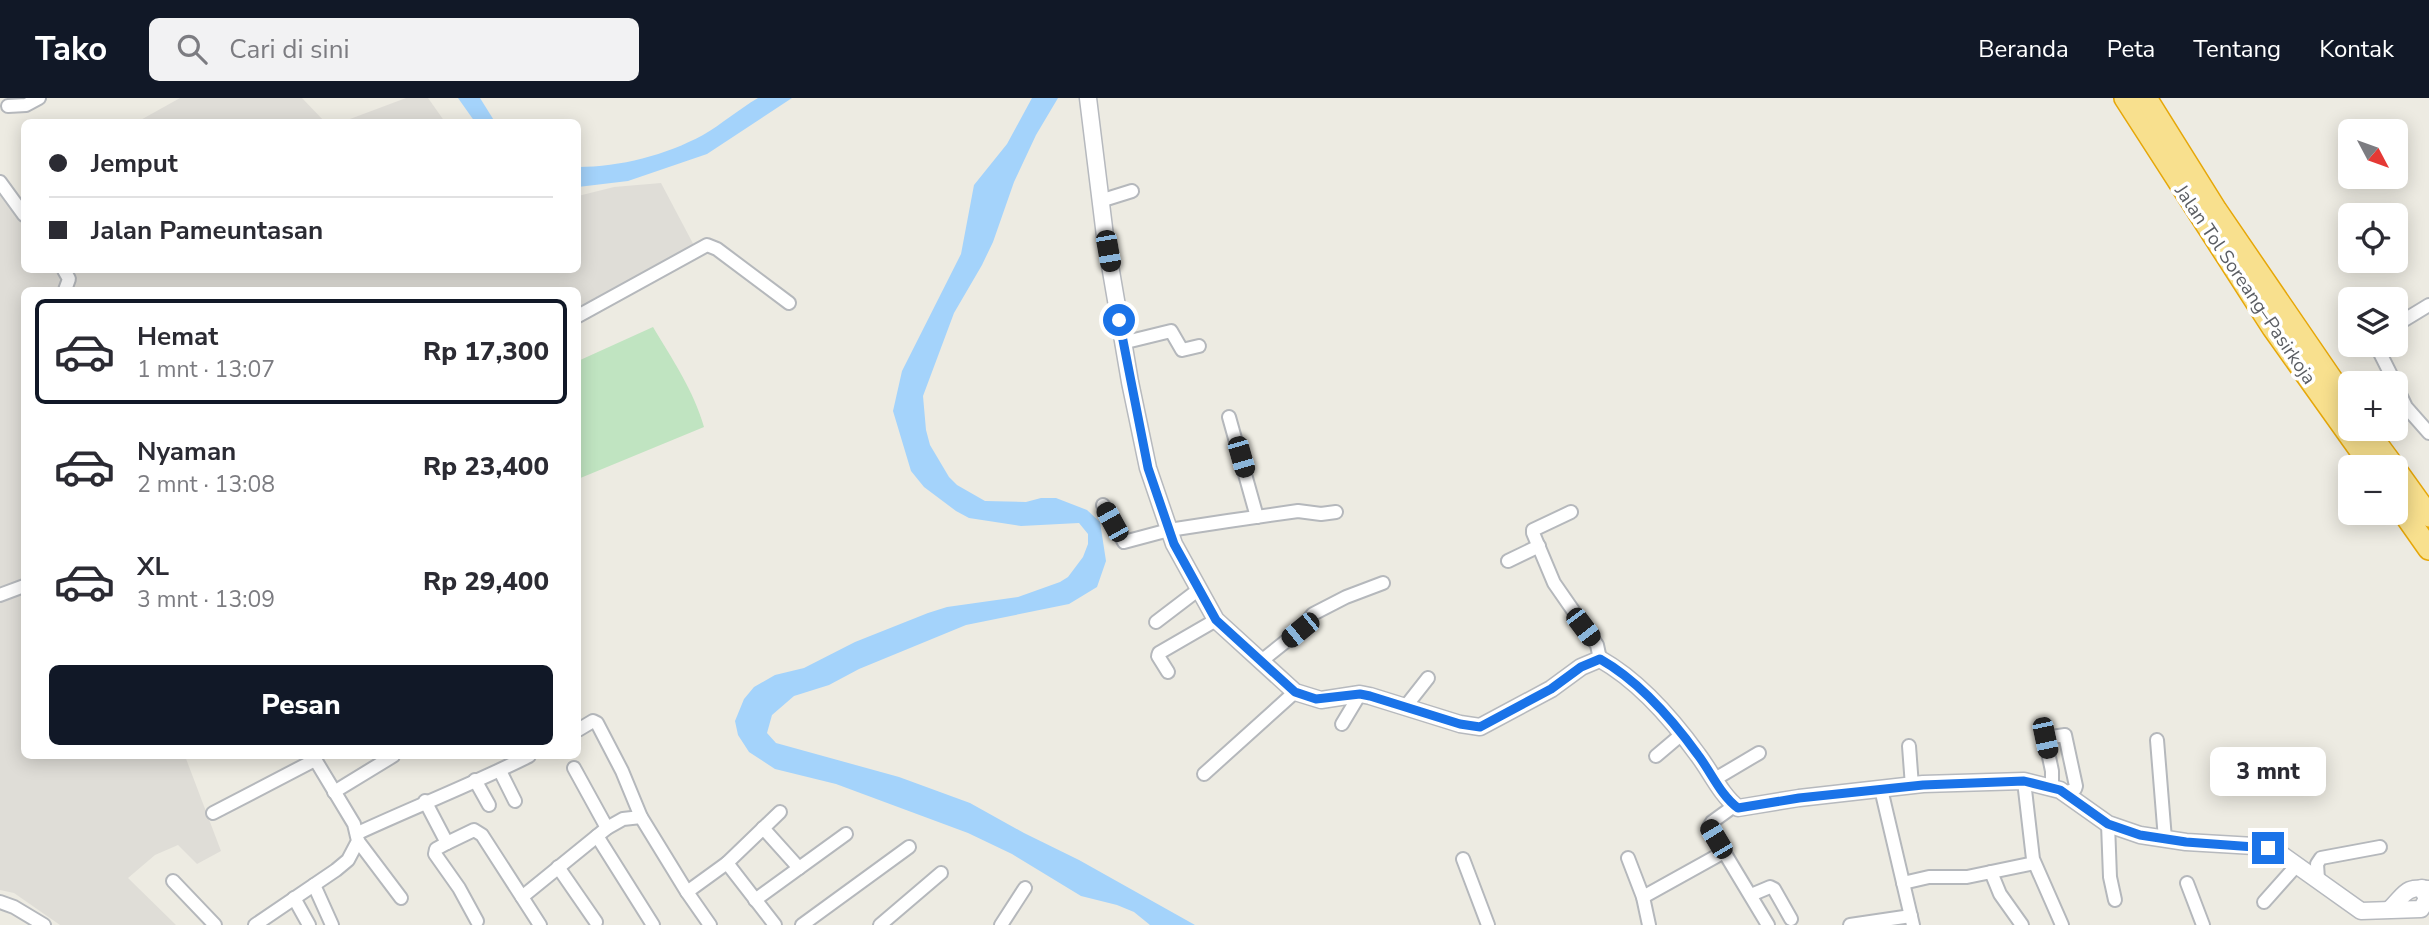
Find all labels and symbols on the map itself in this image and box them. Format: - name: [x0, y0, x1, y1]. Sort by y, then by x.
- north arrow: [2338, 119, 2408, 189]
- street label: Jalan Tol Soreang–Pasirkoja: [2168, 179, 2322, 389]
- car: [1095, 228, 1122, 274]
- route start: [1103, 304, 1135, 336]
- car: [1226, 434, 1257, 480]
- car: [1093, 499, 1132, 545]
- car: [1562, 604, 1605, 650]
- car: [1278, 609, 1323, 651]
- car: [2031, 715, 2060, 761]
- callout: 3 mnt: [2210, 746, 2326, 796]
- car: [1697, 816, 1736, 862]
- route end: [2252, 832, 2284, 864]

